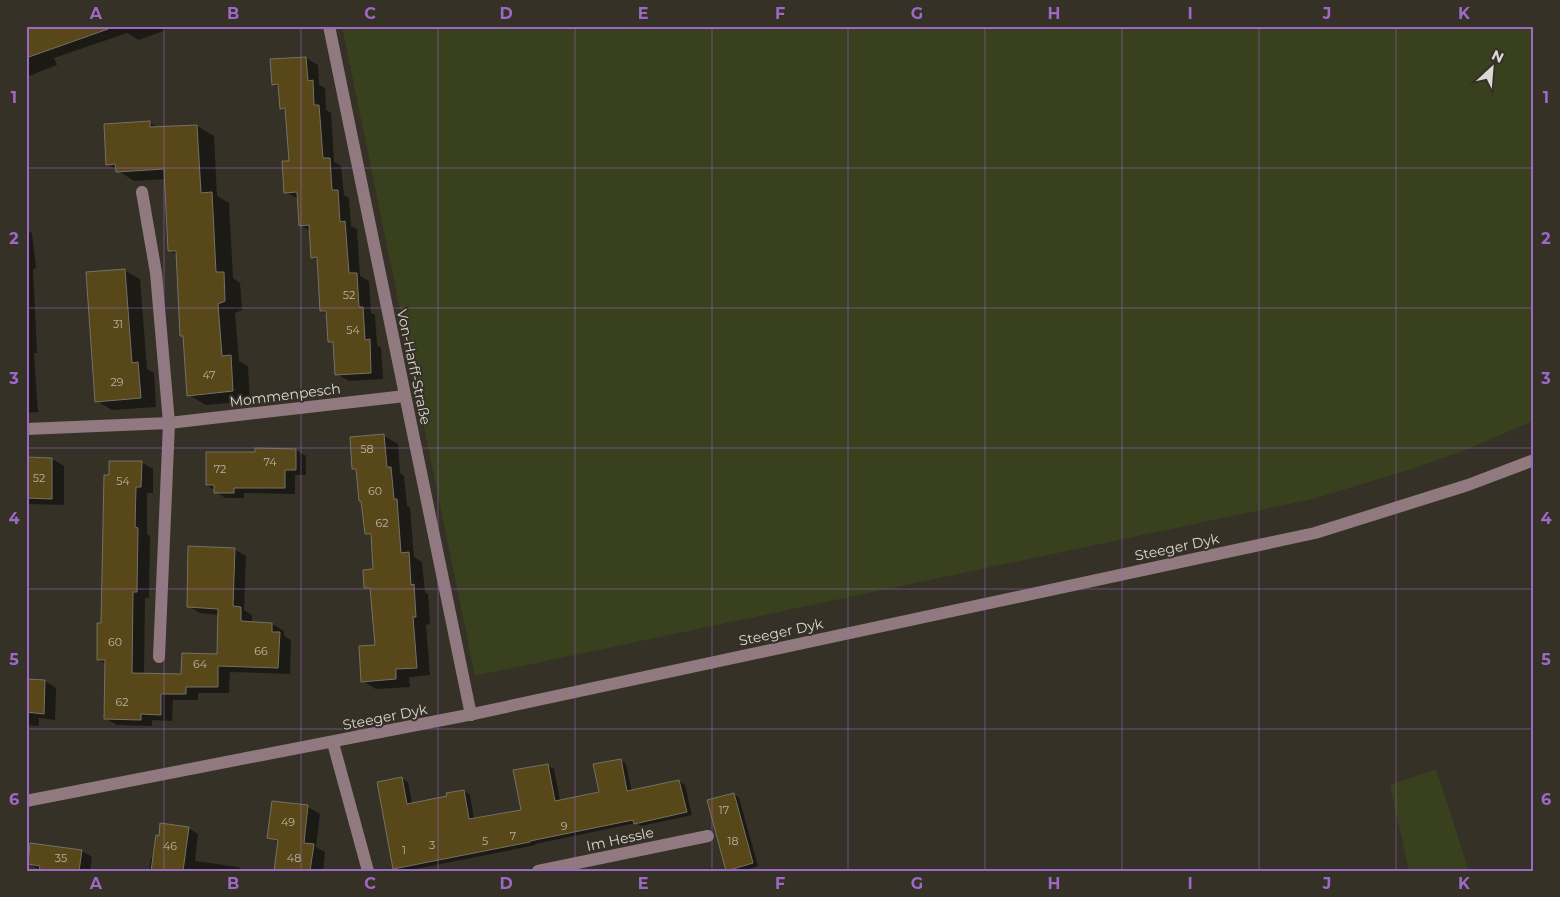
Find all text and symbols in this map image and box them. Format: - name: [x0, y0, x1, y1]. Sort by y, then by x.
- text: A: [89, 4, 103, 23]
- text: B: [227, 4, 239, 23]
- text: C: [364, 4, 376, 23]
- text: D: [499, 4, 513, 23]
- text: E: [638, 4, 648, 23]
- text: F: [775, 4, 785, 23]
- text: G: [911, 4, 923, 23]
- text: H: [1048, 4, 1060, 23]
- text: I: [1187, 4, 1193, 23]
- text: J: [1322, 4, 1331, 23]
- text: K: [1458, 4, 1471, 23]
- north arrow: [1468, 42, 1518, 92]
- text: N: [1489, 46, 1507, 67]
- text: 1: [11, 88, 17, 107]
- text: 1: [1543, 88, 1549, 107]
- text: 2: [9, 229, 19, 248]
- text: 2: [1541, 229, 1551, 248]
- house number: 52: [343, 288, 355, 302]
- street label: Von-Harff-Straße: [393, 308, 435, 426]
- house number: 31: [113, 317, 123, 331]
- house number: 54: [346, 323, 360, 337]
- house number: 47: [202, 368, 216, 382]
- text: 3: [8, 369, 19, 388]
- text: 3: [1540, 369, 1551, 388]
- house number: 29: [111, 375, 124, 389]
- street label: Mommenpesch: [228, 379, 342, 411]
- house number: 58: [360, 442, 374, 456]
- house number: 74: [263, 455, 277, 469]
- house number: 72: [214, 462, 226, 476]
- house number: 52: [33, 471, 45, 485]
- house number: 54: [116, 474, 130, 488]
- house number: 60: [368, 484, 382, 498]
- text: 4: [8, 509, 20, 528]
- text: 4: [1540, 509, 1552, 528]
- house number: 62: [376, 516, 388, 530]
- street label: Steeger Dyk: [1133, 529, 1221, 565]
- street label: Steeger Dyk: [737, 614, 825, 650]
- house number: 60: [108, 635, 122, 649]
- house number: 66: [254, 644, 268, 658]
- text: 5: [9, 650, 19, 669]
- text: 5: [1541, 650, 1551, 669]
- house number: 64: [193, 657, 208, 671]
- house number: 62: [116, 695, 128, 709]
- street label: Steeger Dyk: [341, 700, 429, 734]
- text: 6: [9, 790, 19, 809]
- text: 6: [1541, 790, 1551, 809]
- house number: 17: [719, 803, 729, 817]
- house number: 49: [281, 815, 295, 829]
- house number: 9: [561, 819, 568, 833]
- street label: Im Hessle: [585, 823, 655, 855]
- house number: 7: [510, 829, 516, 843]
- house number: 5: [482, 834, 488, 848]
- house number: 18: [728, 834, 739, 848]
- house number: 3: [429, 838, 435, 852]
- house number: 46: [163, 839, 177, 853]
- house number: 1: [402, 843, 406, 857]
- house number: 35: [55, 851, 67, 865]
- house number: 48: [287, 851, 301, 865]
- text: A: [89, 874, 103, 893]
- text: B: [227, 874, 239, 893]
- text: C: [364, 874, 376, 893]
- text: D: [499, 874, 513, 893]
- text: E: [638, 874, 648, 893]
- text: F: [775, 874, 785, 893]
- text: G: [911, 874, 923, 893]
- text: H: [1048, 874, 1060, 893]
- text: I: [1187, 874, 1193, 893]
- text: J: [1322, 874, 1331, 893]
- text: K: [1458, 874, 1471, 893]

